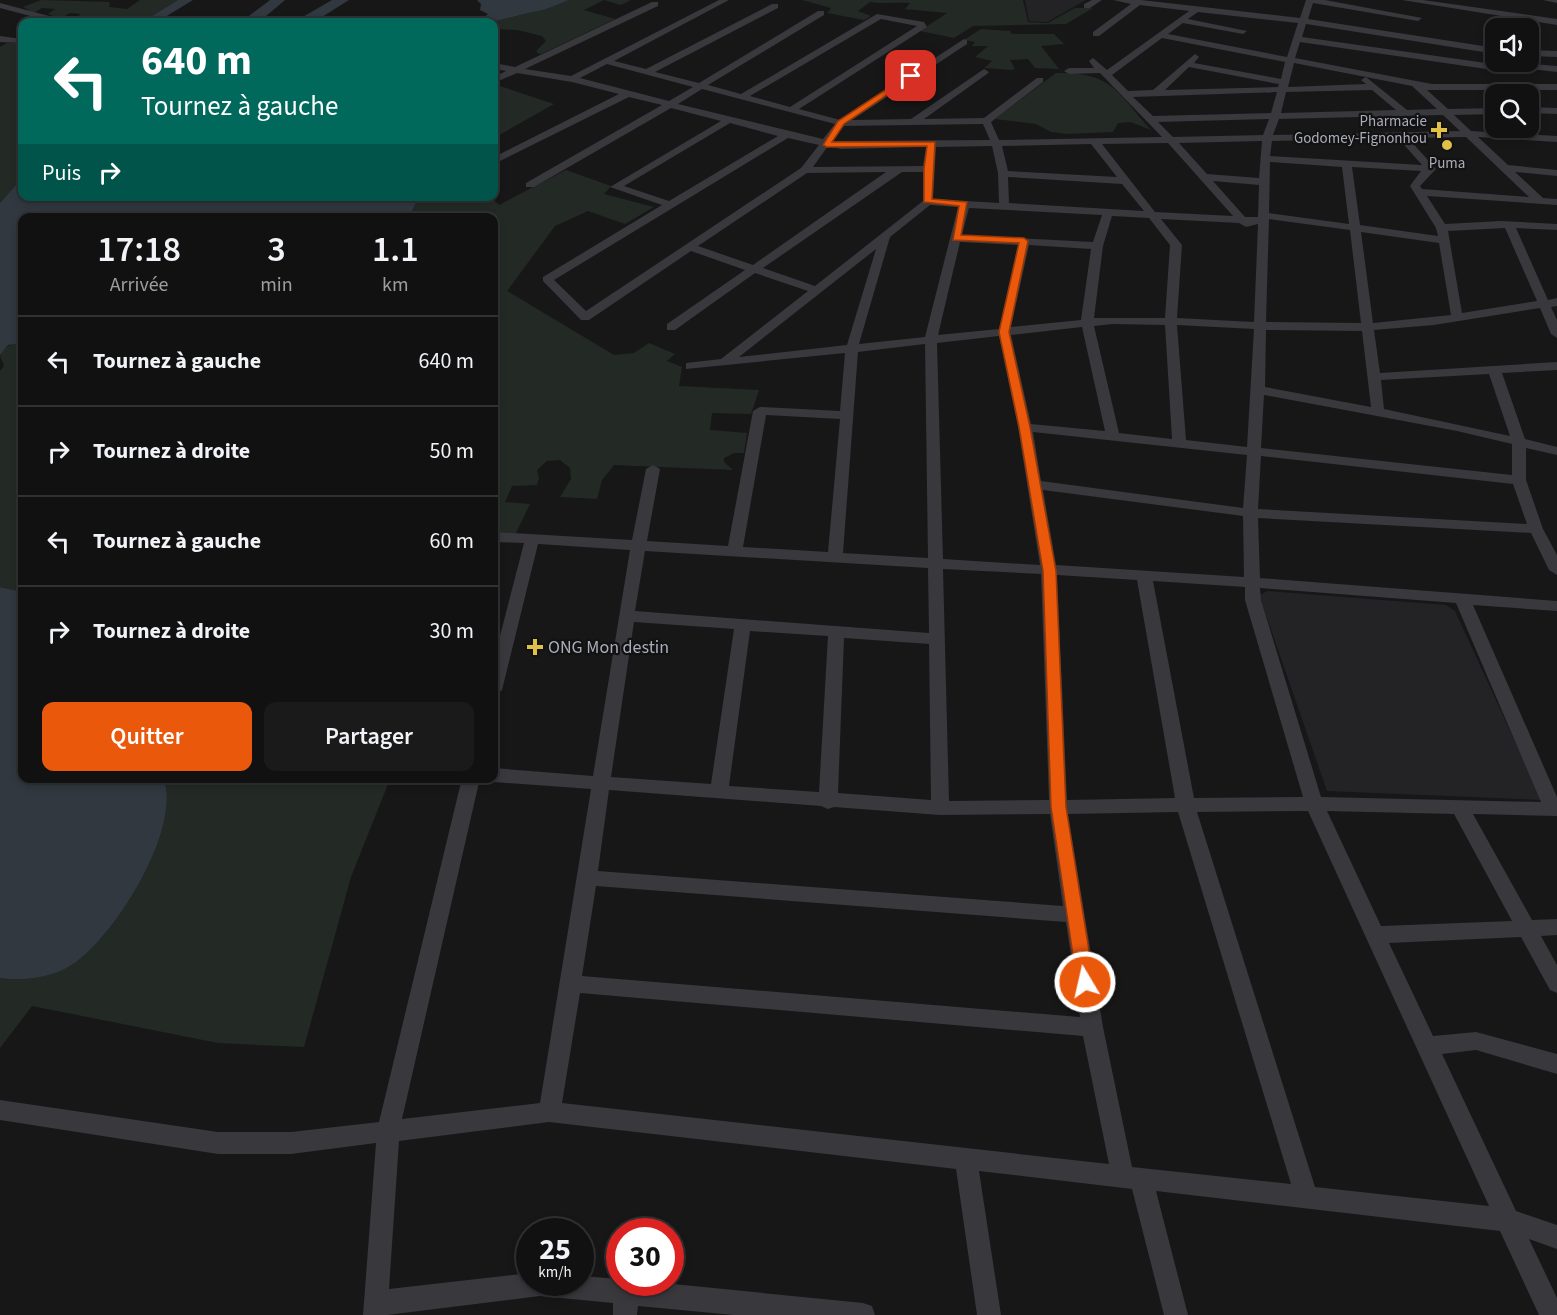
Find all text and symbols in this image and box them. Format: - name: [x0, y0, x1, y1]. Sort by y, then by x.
- map controls: [1485, 18, 1539, 138]
- button: sound: [1485, 18, 1539, 72]
- text: 640 m: [141, 31, 252, 91]
- icon: left: [42, 42, 120, 120]
- pin: [885, 50, 936, 101]
- icon: arrive: [894, 59, 927, 92]
- button: search: [1485, 84, 1539, 138]
- text: Tournez à gauche: [141, 87, 338, 126]
- place label: Pharmacie Godomey-Fignonhou: [1294, 111, 1427, 149]
- marker: Pharmacie Godomey-Fignonhou: [1432, 123, 1446, 137]
- marker: Puma: [1440, 138, 1454, 152]
- place label: Puma: [1429, 153, 1465, 174]
- icon: right: [93, 156, 126, 189]
- text: Puis: [42, 157, 81, 189]
- text: 17:18: [97, 224, 181, 275]
- text: 3: [267, 224, 286, 275]
- text: 1.1: [372, 224, 419, 275]
- text: Arrivée: [110, 271, 169, 299]
- text: min: [260, 271, 293, 299]
- text: km: [382, 271, 409, 299]
- icon: left: [42, 345, 75, 378]
- text: Tournez à gauche: [93, 345, 261, 377]
- text: 640 m: [419, 345, 474, 377]
- icon: right: [42, 435, 75, 468]
- text: Tournez à droite: [93, 435, 250, 467]
- text: 50 m: [429, 435, 474, 467]
- icon: left: [42, 525, 75, 558]
- text: Tournez à gauche: [93, 525, 261, 557]
- text: 60 m: [429, 525, 474, 557]
- icon: right: [42, 615, 75, 648]
- text: Tournez à droite: [93, 615, 250, 647]
- text: 30 m: [429, 615, 474, 647]
- place label: ONG Mon destin: [548, 635, 669, 660]
- marker: ONG Mon destin: [526, 638, 544, 656]
- button: Quitter: [42, 702, 252, 771]
- button: Partager: [264, 702, 474, 771]
- position arrow: [1053, 950, 1117, 1014]
- speed limit sign: 30: [606, 1218, 684, 1296]
- text: 25: [539, 1228, 571, 1271]
- text: km/h: [538, 1262, 572, 1283]

